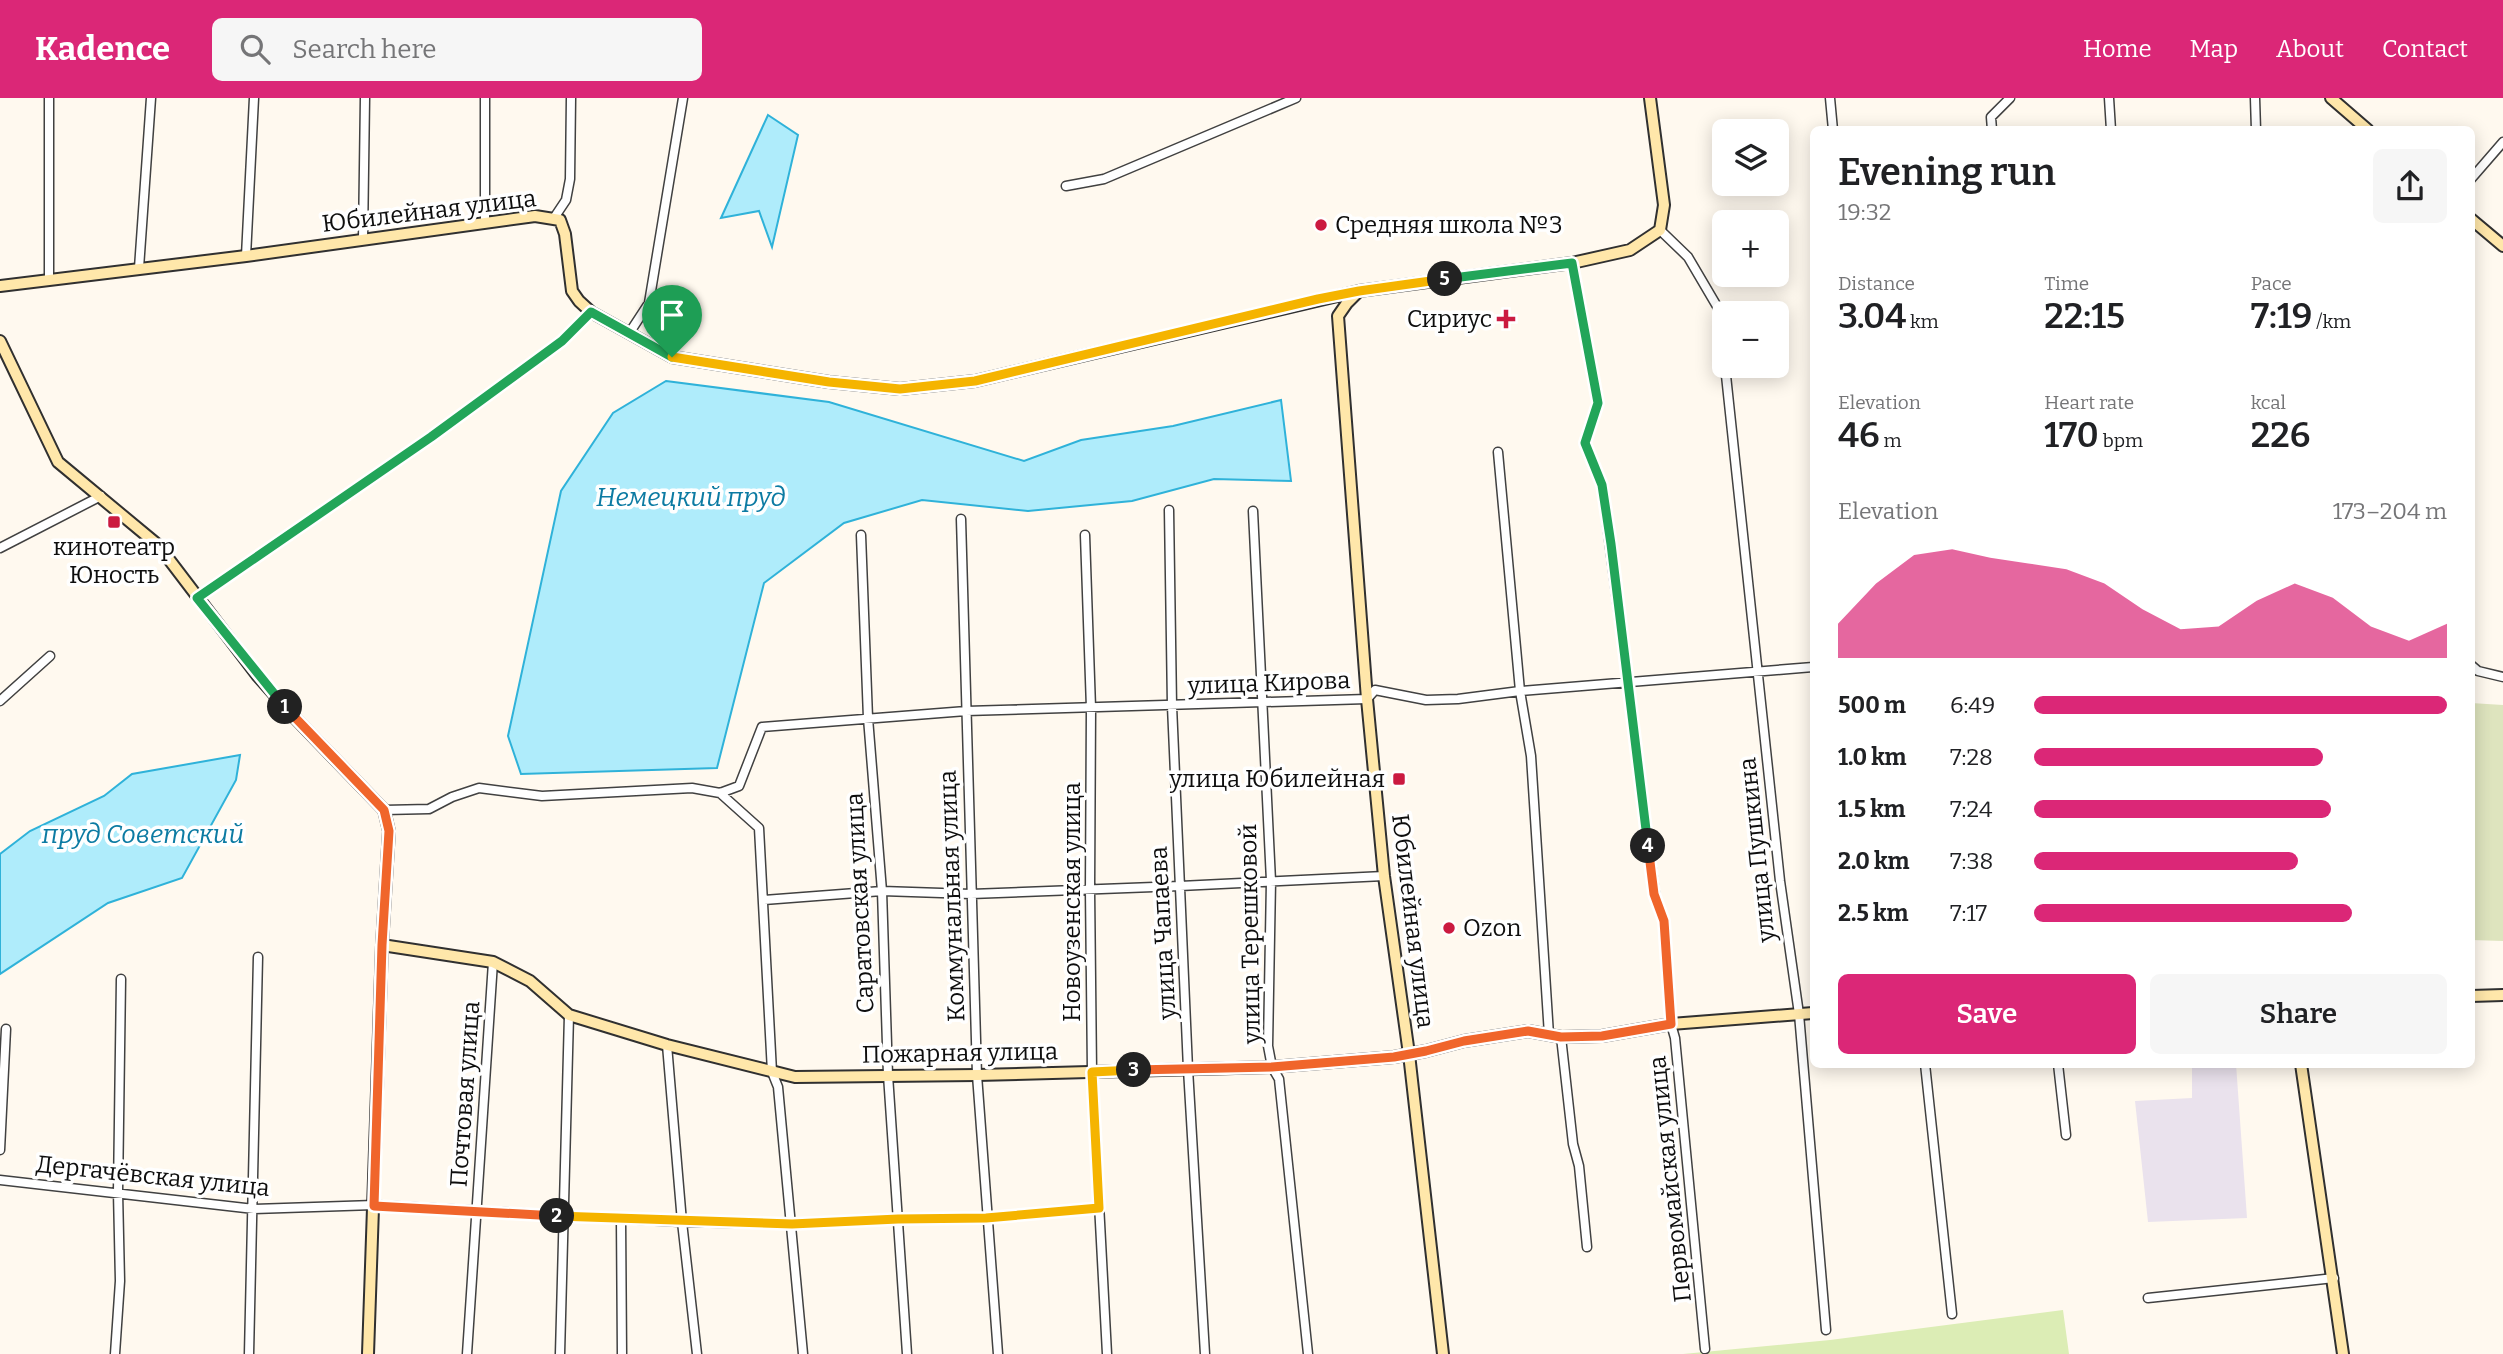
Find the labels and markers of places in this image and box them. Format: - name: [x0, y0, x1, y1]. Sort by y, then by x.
- place label: Средняя школа №3: [1335, 211, 1563, 239]
- marker: Средняя школа №3: [1313, 217, 1329, 233]
- pin: 5: [1428, 262, 1462, 296]
- pin: [642, 285, 702, 357]
- place label: Сириус: [1407, 305, 1492, 333]
- marker: Сириус: [1498, 311, 1514, 327]
- marker: кинотеатр Юность: [106, 514, 122, 530]
- place label: кинотеатр Юность: [53, 533, 175, 589]
- pin: 1: [268, 690, 302, 724]
- place label: улица Юбилейная: [1168, 765, 1385, 793]
- marker: улица Юбилейная: [1391, 771, 1407, 787]
- pin: 4: [1630, 828, 1666, 864]
- place label: Ozon: [1463, 914, 1521, 942]
- marker: Ozon: [1441, 920, 1457, 936]
- pin: 3: [1116, 1052, 1152, 1088]
- pin: 2: [540, 1198, 574, 1234]

